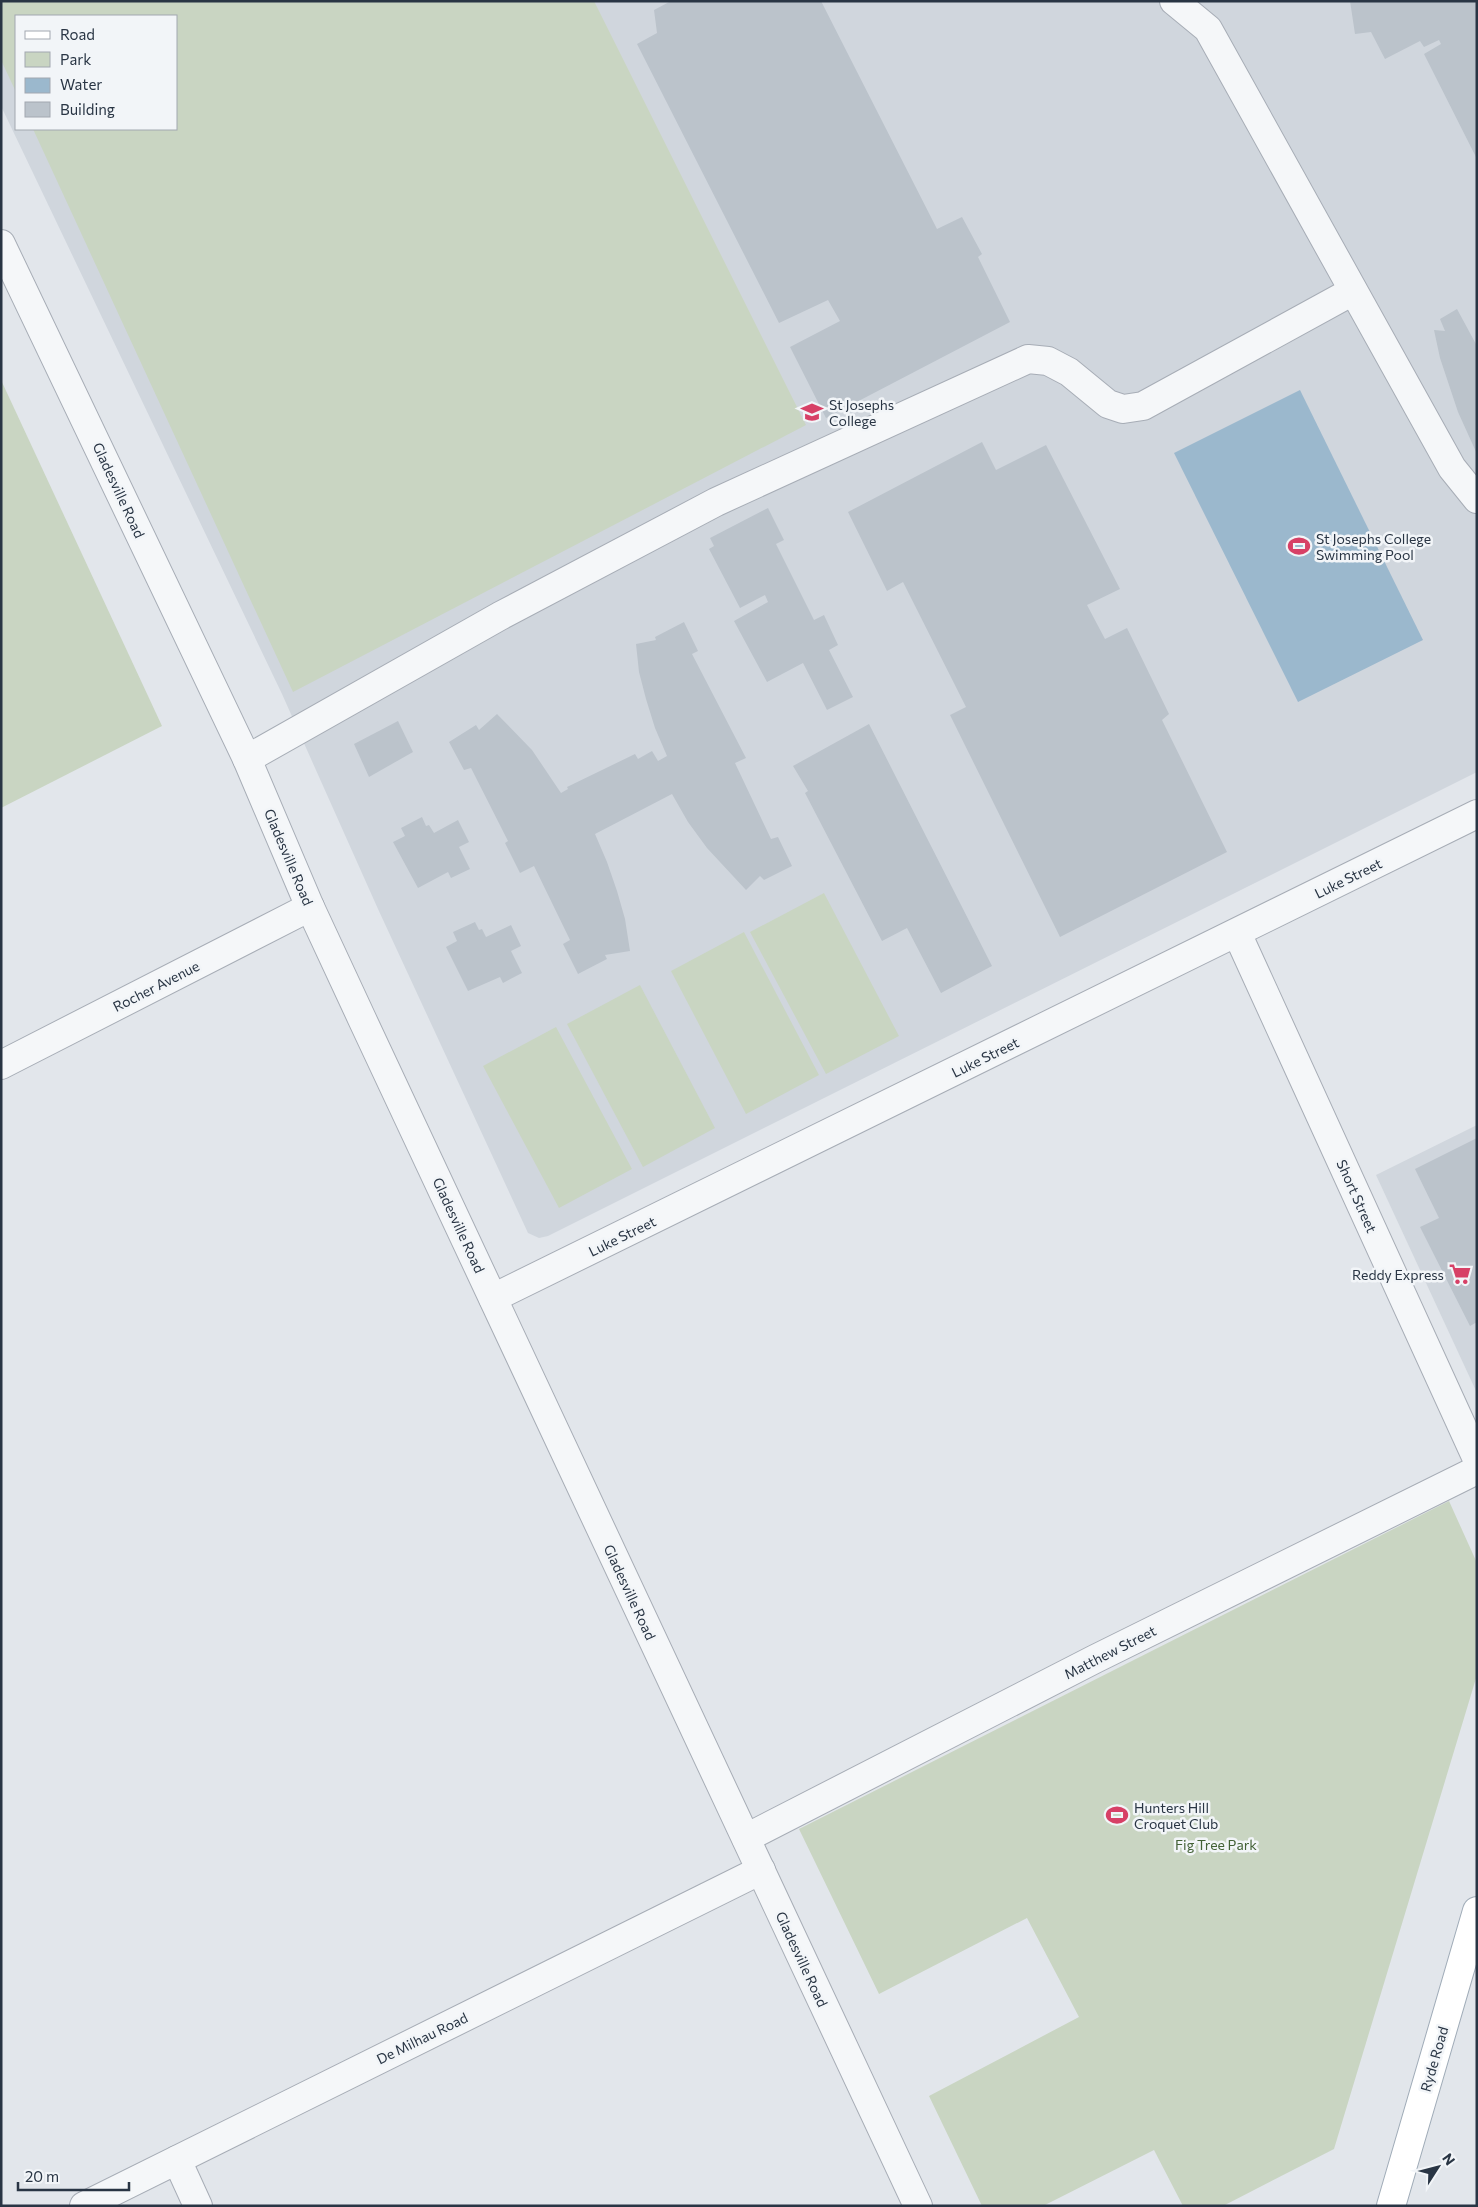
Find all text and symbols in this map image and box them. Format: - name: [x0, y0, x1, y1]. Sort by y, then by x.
- legend: [15, 15, 178, 130]
- text: Road: [60, 25, 95, 43]
- text: Park: [60, 50, 91, 68]
- text: Water: [60, 75, 102, 93]
- text: Building: [60, 100, 115, 118]
- place label: St Josephs College: [829, 396, 894, 429]
- school or university icon: St Josephs College: [799, 399, 825, 425]
- street label: Gladesville Road: [89, 440, 149, 540]
- place label: St Josephs College Swimming Pool: [1316, 530, 1431, 563]
- sports icon: St Josephs College Swimming Pool: [1286, 533, 1312, 559]
- street label: Gladesville Road: [261, 806, 317, 908]
- street label: Luke Street: [1312, 854, 1385, 902]
- street label: Rocher Avenue: [110, 957, 202, 1015]
- street label: Luke Street: [949, 1033, 1022, 1081]
- street label: Short Street: [1333, 1157, 1381, 1235]
- street label: Gladesville Road: [429, 1175, 489, 1275]
- street label: Luke Street: [586, 1212, 659, 1260]
- supermarket icon: Reddy Express: [1447, 1261, 1473, 1287]
- place label: Reddy Express: [1352, 1266, 1444, 1283]
- street label: Gladesville Road: [600, 1542, 660, 1642]
- street label: Matthew Street: [1061, 1621, 1159, 1682]
- place label: Hunters Hill Croquet Club: [1134, 1799, 1218, 1832]
- sports icon: Hunters Hill Croquet Club: [1104, 1802, 1130, 1828]
- park label: Fig Tree Park: [1175, 1836, 1257, 1853]
- street label: Gladesville Road: [772, 1909, 832, 2009]
- street label: De Milhau Road: [374, 2009, 470, 2067]
- street label: Ryde Road: [1417, 2024, 1451, 2094]
- north arrow: [1413, 2142, 1463, 2192]
- text: N: [1439, 2150, 1459, 2168]
- scale bar: [18, 2160, 129, 2192]
- text: 20 m: [25, 2167, 59, 2185]

